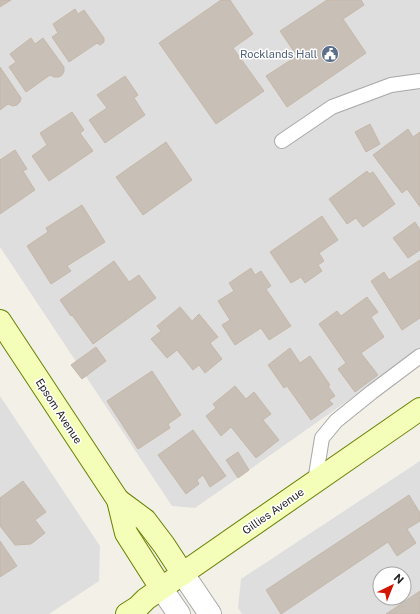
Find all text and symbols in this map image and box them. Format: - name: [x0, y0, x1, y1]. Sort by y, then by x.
- public building icon: Rocklands Hall: [320, 44, 340, 64]
- place label: Rocklands Hall: [240, 48, 317, 60]
- street label: Epsom Avenue: [34, 376, 84, 446]
- street label: Gillies Avenue: [240, 485, 306, 537]
- north arrow: [372, 566, 412, 606]
- text: N: [392, 571, 406, 586]

